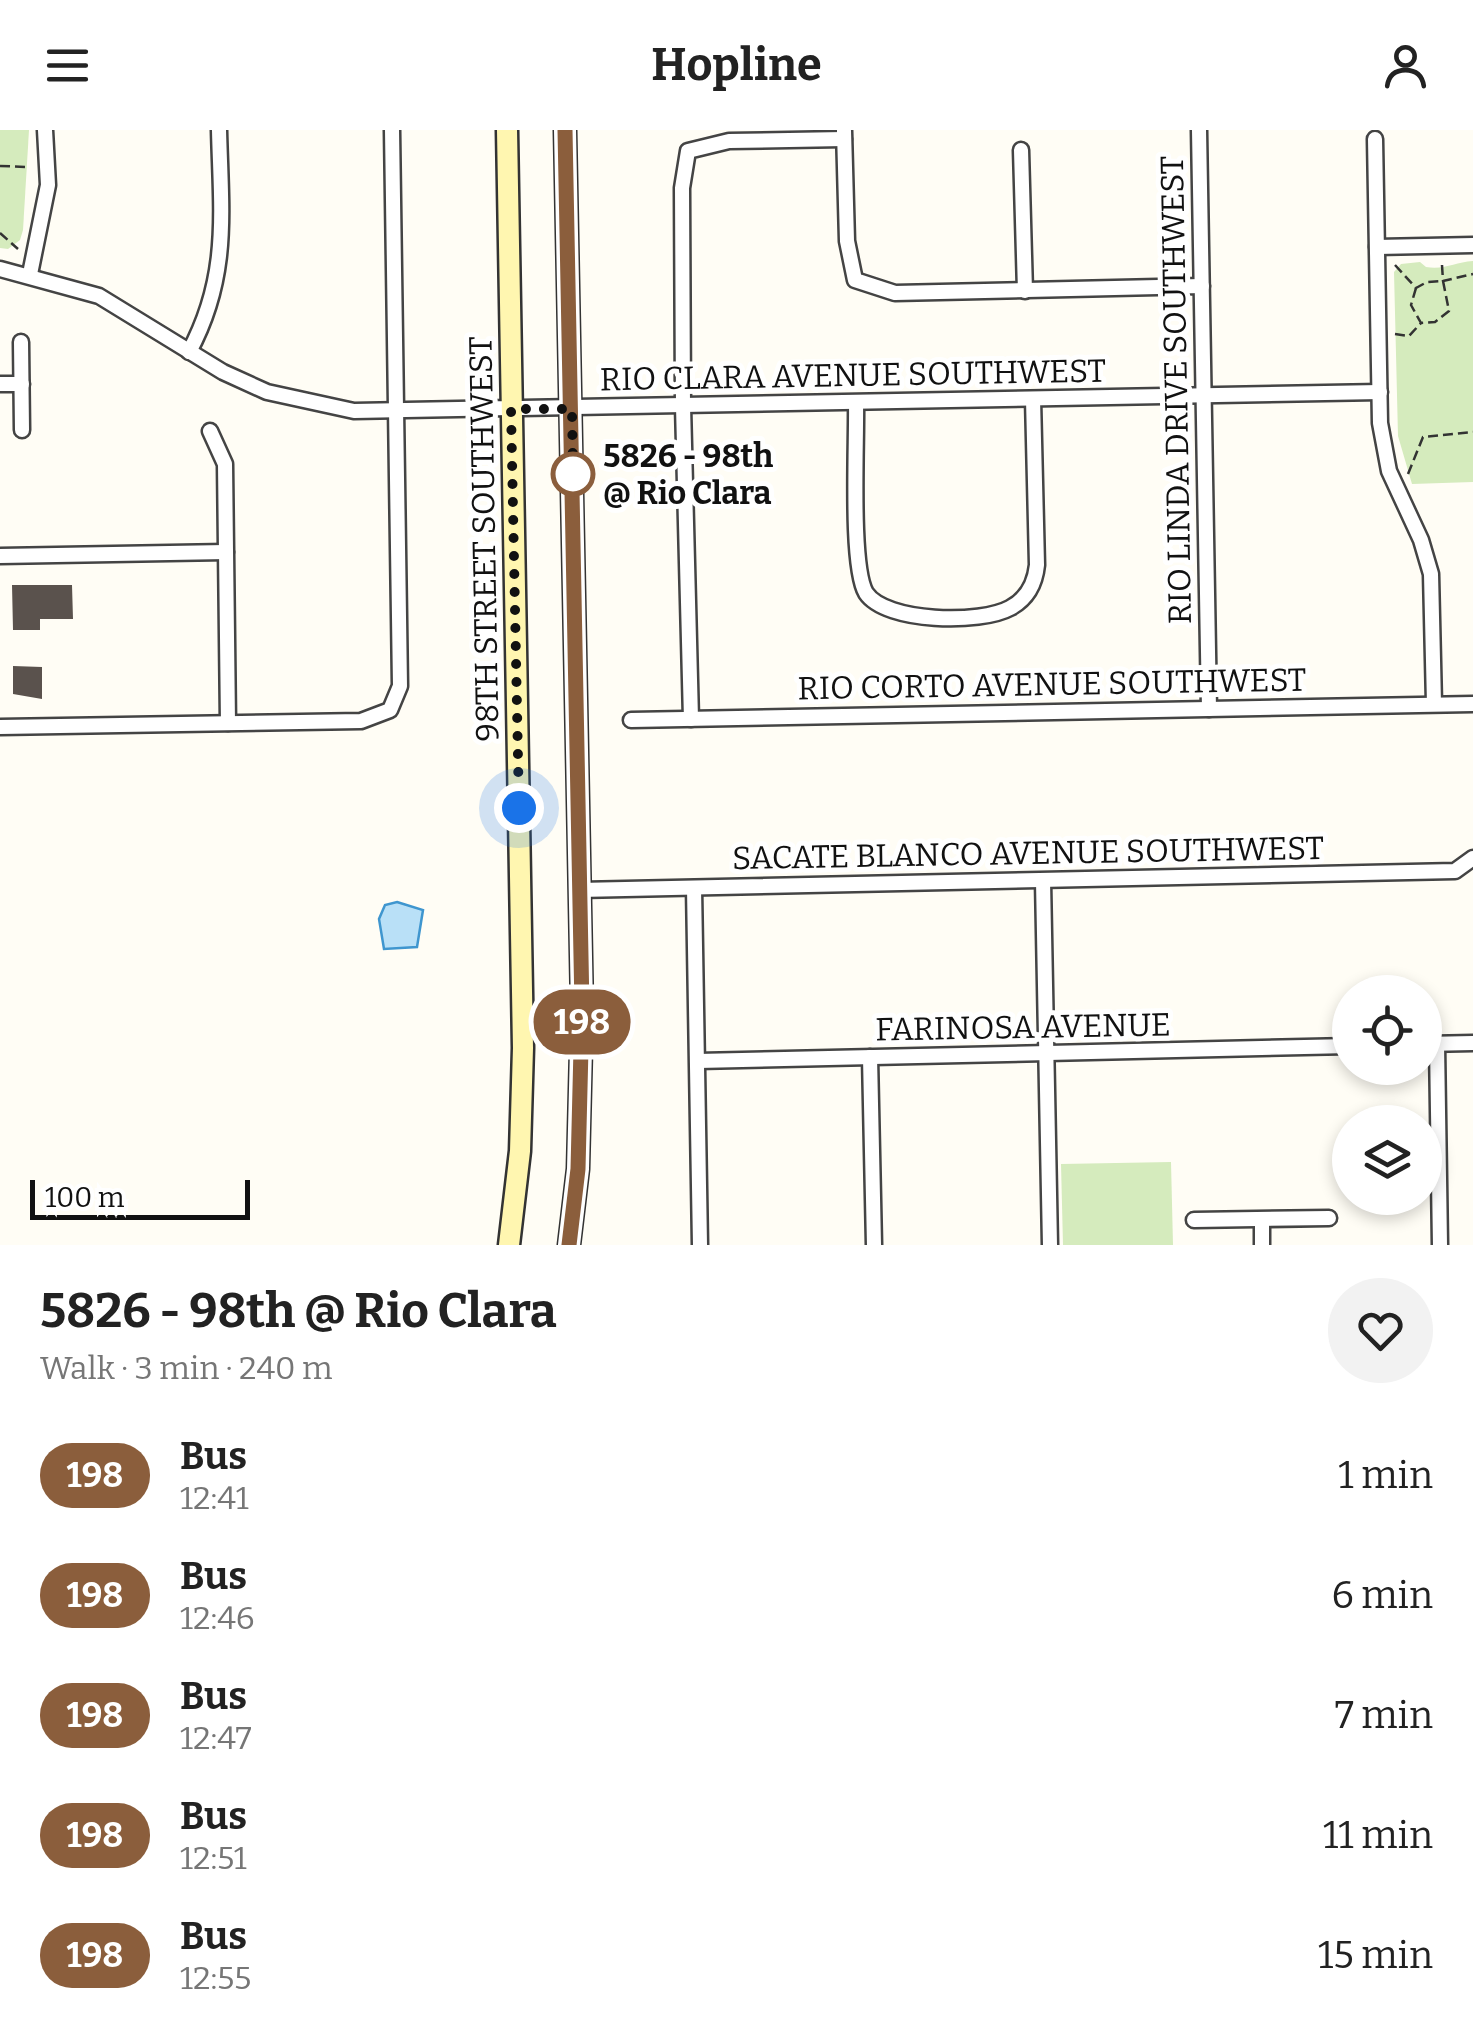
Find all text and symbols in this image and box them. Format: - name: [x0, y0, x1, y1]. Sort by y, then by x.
- icon: menu: [40, 38, 95, 93]
- text: Hopline: [651, 38, 822, 92]
- icon: person: [1378, 38, 1433, 93]
- street label: RIO LINDA DRIVE SOUTHWEST: [1153, 155, 1199, 625]
- street label: 98TH STREET SOUTHWEST: [461, 336, 507, 742]
- street label: RIO CLARA AVENUE SOUTHWEST: [600, 352, 1106, 398]
- place label: 5826 - 98th @ Rio Clara: [603, 437, 773, 512]
- marker: 5826 - 98th @ Rio Clara: [552, 453, 594, 495]
- street label: RIO CORTO AVENUE SOUTHWEST: [797, 661, 1307, 707]
- your location: [494, 783, 544, 833]
- street label: SACATE BLANCO AVENUE SOUTHWEST: [732, 829, 1324, 877]
- map controls: [1332, 975, 1442, 1215]
- button: locate: [1332, 975, 1442, 1085]
- line badge: 198: [524, 990, 640, 1054]
- text: 198: [554, 1001, 610, 1043]
- street label: FARINOSA AVENUE: [875, 1005, 1171, 1049]
- button: layers: [1332, 1105, 1442, 1215]
- scale bar: [30, 1175, 250, 1220]
- text: 100 m: [45, 1181, 125, 1214]
- button: heart: [1328, 1278, 1433, 1383]
- text: 5826 - 98th @ Rio Clara: [40, 1282, 557, 1340]
- text: Walk · 3 min · 240 m: [40, 1349, 333, 1387]
- text: Bus: [180, 1433, 247, 1479]
- text: 1 min: [1338, 1452, 1433, 1498]
- text: 198: [67, 1454, 123, 1496]
- text: 12:41: [180, 1479, 249, 1517]
- text: Bus: [180, 1553, 247, 1599]
- text: 6 min: [1331, 1572, 1433, 1618]
- text: 198: [67, 1574, 123, 1616]
- text: 12:46: [180, 1599, 255, 1637]
- text: Bus: [180, 1673, 247, 1719]
- text: 7 min: [1335, 1692, 1433, 1738]
- text: 198: [67, 1694, 123, 1736]
- text: 12:47: [180, 1719, 251, 1757]
- text: Bus: [180, 1793, 247, 1839]
- text: 11 min: [1323, 1812, 1433, 1858]
- text: 198: [67, 1814, 123, 1856]
- text: 12:51: [180, 1839, 247, 1877]
- text: Bus: [180, 1913, 247, 1959]
- text: 15 min: [1318, 1932, 1433, 1978]
- text: 198: [67, 1934, 123, 1976]
- text: 12:55: [180, 1959, 251, 1997]

